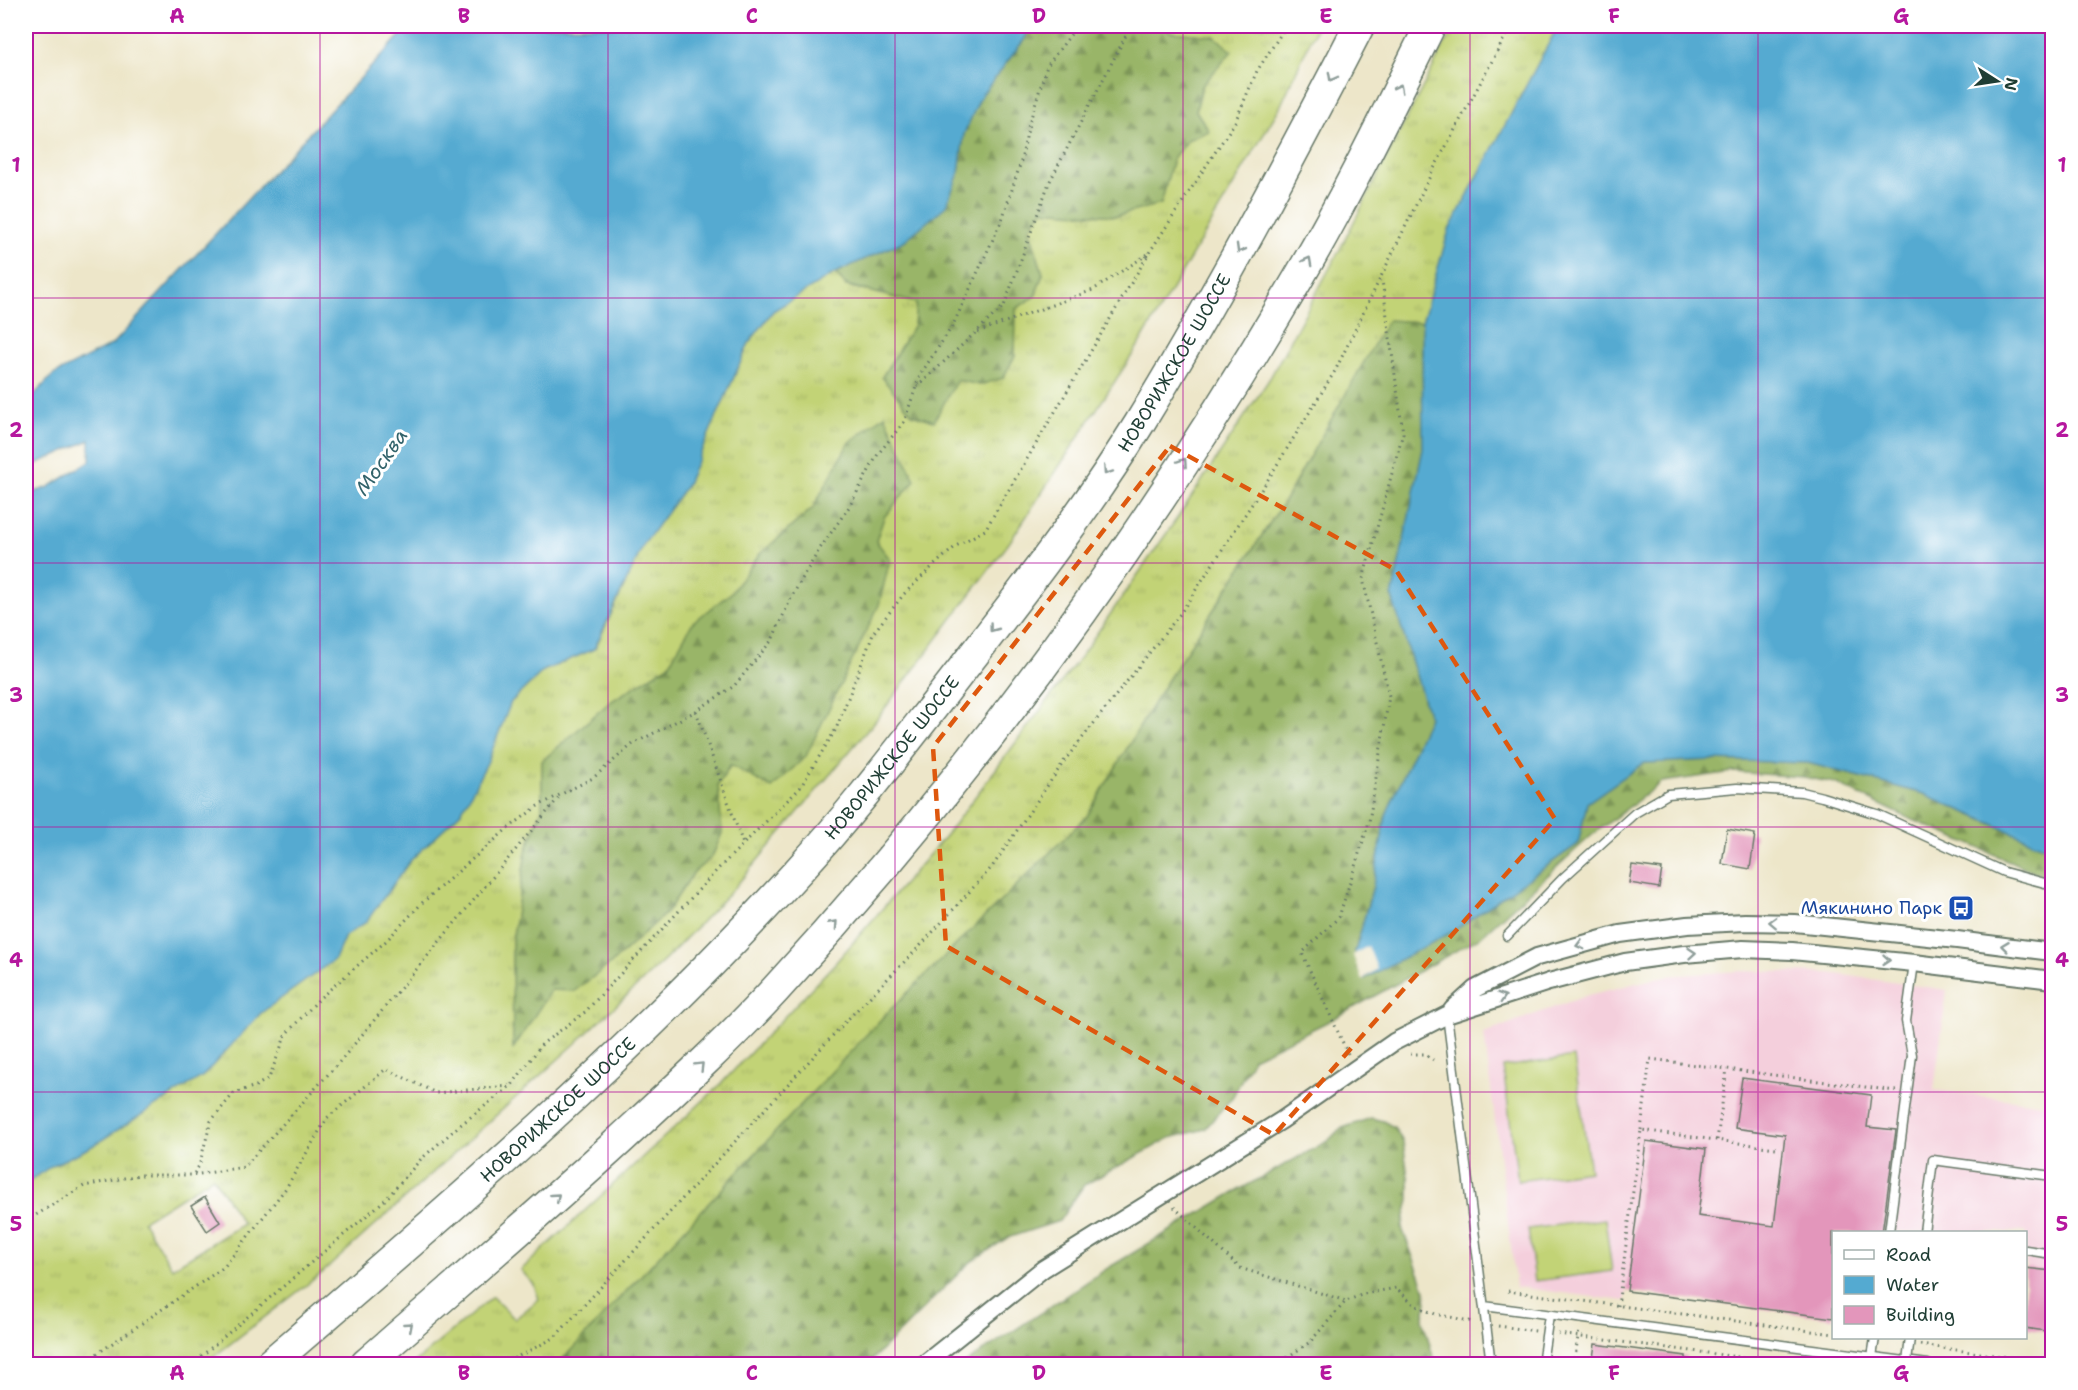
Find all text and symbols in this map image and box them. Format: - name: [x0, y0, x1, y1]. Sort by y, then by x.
- text: A: [169, 3, 185, 29]
- text: B: [458, 3, 470, 29]
- text: C: [746, 3, 758, 29]
- text: D: [1032, 3, 1046, 29]
- text: E: [1319, 3, 1333, 29]
- text: F: [1608, 3, 1620, 29]
- text: G: [1893, 3, 1909, 29]
- north arrow: [1967, 51, 2027, 111]
- one-way arrow: [1327, 71, 1339, 82]
- text: N: [2000, 76, 2023, 92]
- one-way arrow: [1391, 83, 1403, 94]
- text: 1: [11, 152, 21, 178]
- text: 1: [2057, 152, 2067, 178]
- one-way arrow: [1236, 243, 1247, 254]
- one-way arrow: [1301, 256, 1312, 267]
- street label: НОВОРИЖСКОЕ ШОССЕ: [1112, 269, 1236, 457]
- text: 2: [9, 417, 23, 443]
- text: 2: [2055, 417, 2069, 443]
- water label: Москва: [349, 424, 413, 500]
- one-way arrow: [1176, 458, 1187, 469]
- one-way arrow: [1103, 464, 1114, 475]
- one-way arrow: [989, 622, 1000, 633]
- street label: НОВОРИЖСКОЕ ШОССЕ: [819, 671, 965, 845]
- text: 3: [9, 682, 23, 708]
- text: 3: [2055, 682, 2069, 708]
- bus stop icon: Мякинино Парк: [1946, 893, 1976, 923]
- place label: Мякинино Парк: [1801, 896, 1942, 920]
- one-way arrow: [1769, 916, 1778, 929]
- one-way arrow: [827, 920, 838, 931]
- one-way arrow: [1575, 938, 1586, 950]
- one-way arrow: [2000, 940, 2009, 952]
- text: 4: [9, 947, 23, 973]
- one-way arrow: [1687, 947, 1696, 960]
- text: 4: [2055, 947, 2069, 973]
- one-way arrow: [1882, 953, 1891, 966]
- one-way arrow: [1496, 992, 1507, 1004]
- street label: НОВОРИЖСКОЕ ШОССЕ: [475, 1032, 641, 1188]
- one-way arrow: [692, 1062, 703, 1073]
- one-way arrow: [549, 1193, 560, 1204]
- text: 5: [10, 1211, 22, 1237]
- text: 5: [2056, 1211, 2068, 1237]
- legend: [1832, 1231, 2027, 1339]
- text: Road: [1886, 1243, 1931, 1267]
- text: Water: [1886, 1273, 1939, 1297]
- text: Building: [1886, 1303, 1955, 1327]
- one-way arrow: [403, 1322, 413, 1333]
- text: A: [169, 1360, 185, 1386]
- text: B: [458, 1360, 470, 1386]
- text: C: [746, 1360, 758, 1386]
- text: D: [1032, 1360, 1046, 1386]
- text: E: [1319, 1360, 1333, 1386]
- text: F: [1608, 1360, 1620, 1386]
- text: G: [1893, 1360, 1909, 1386]

